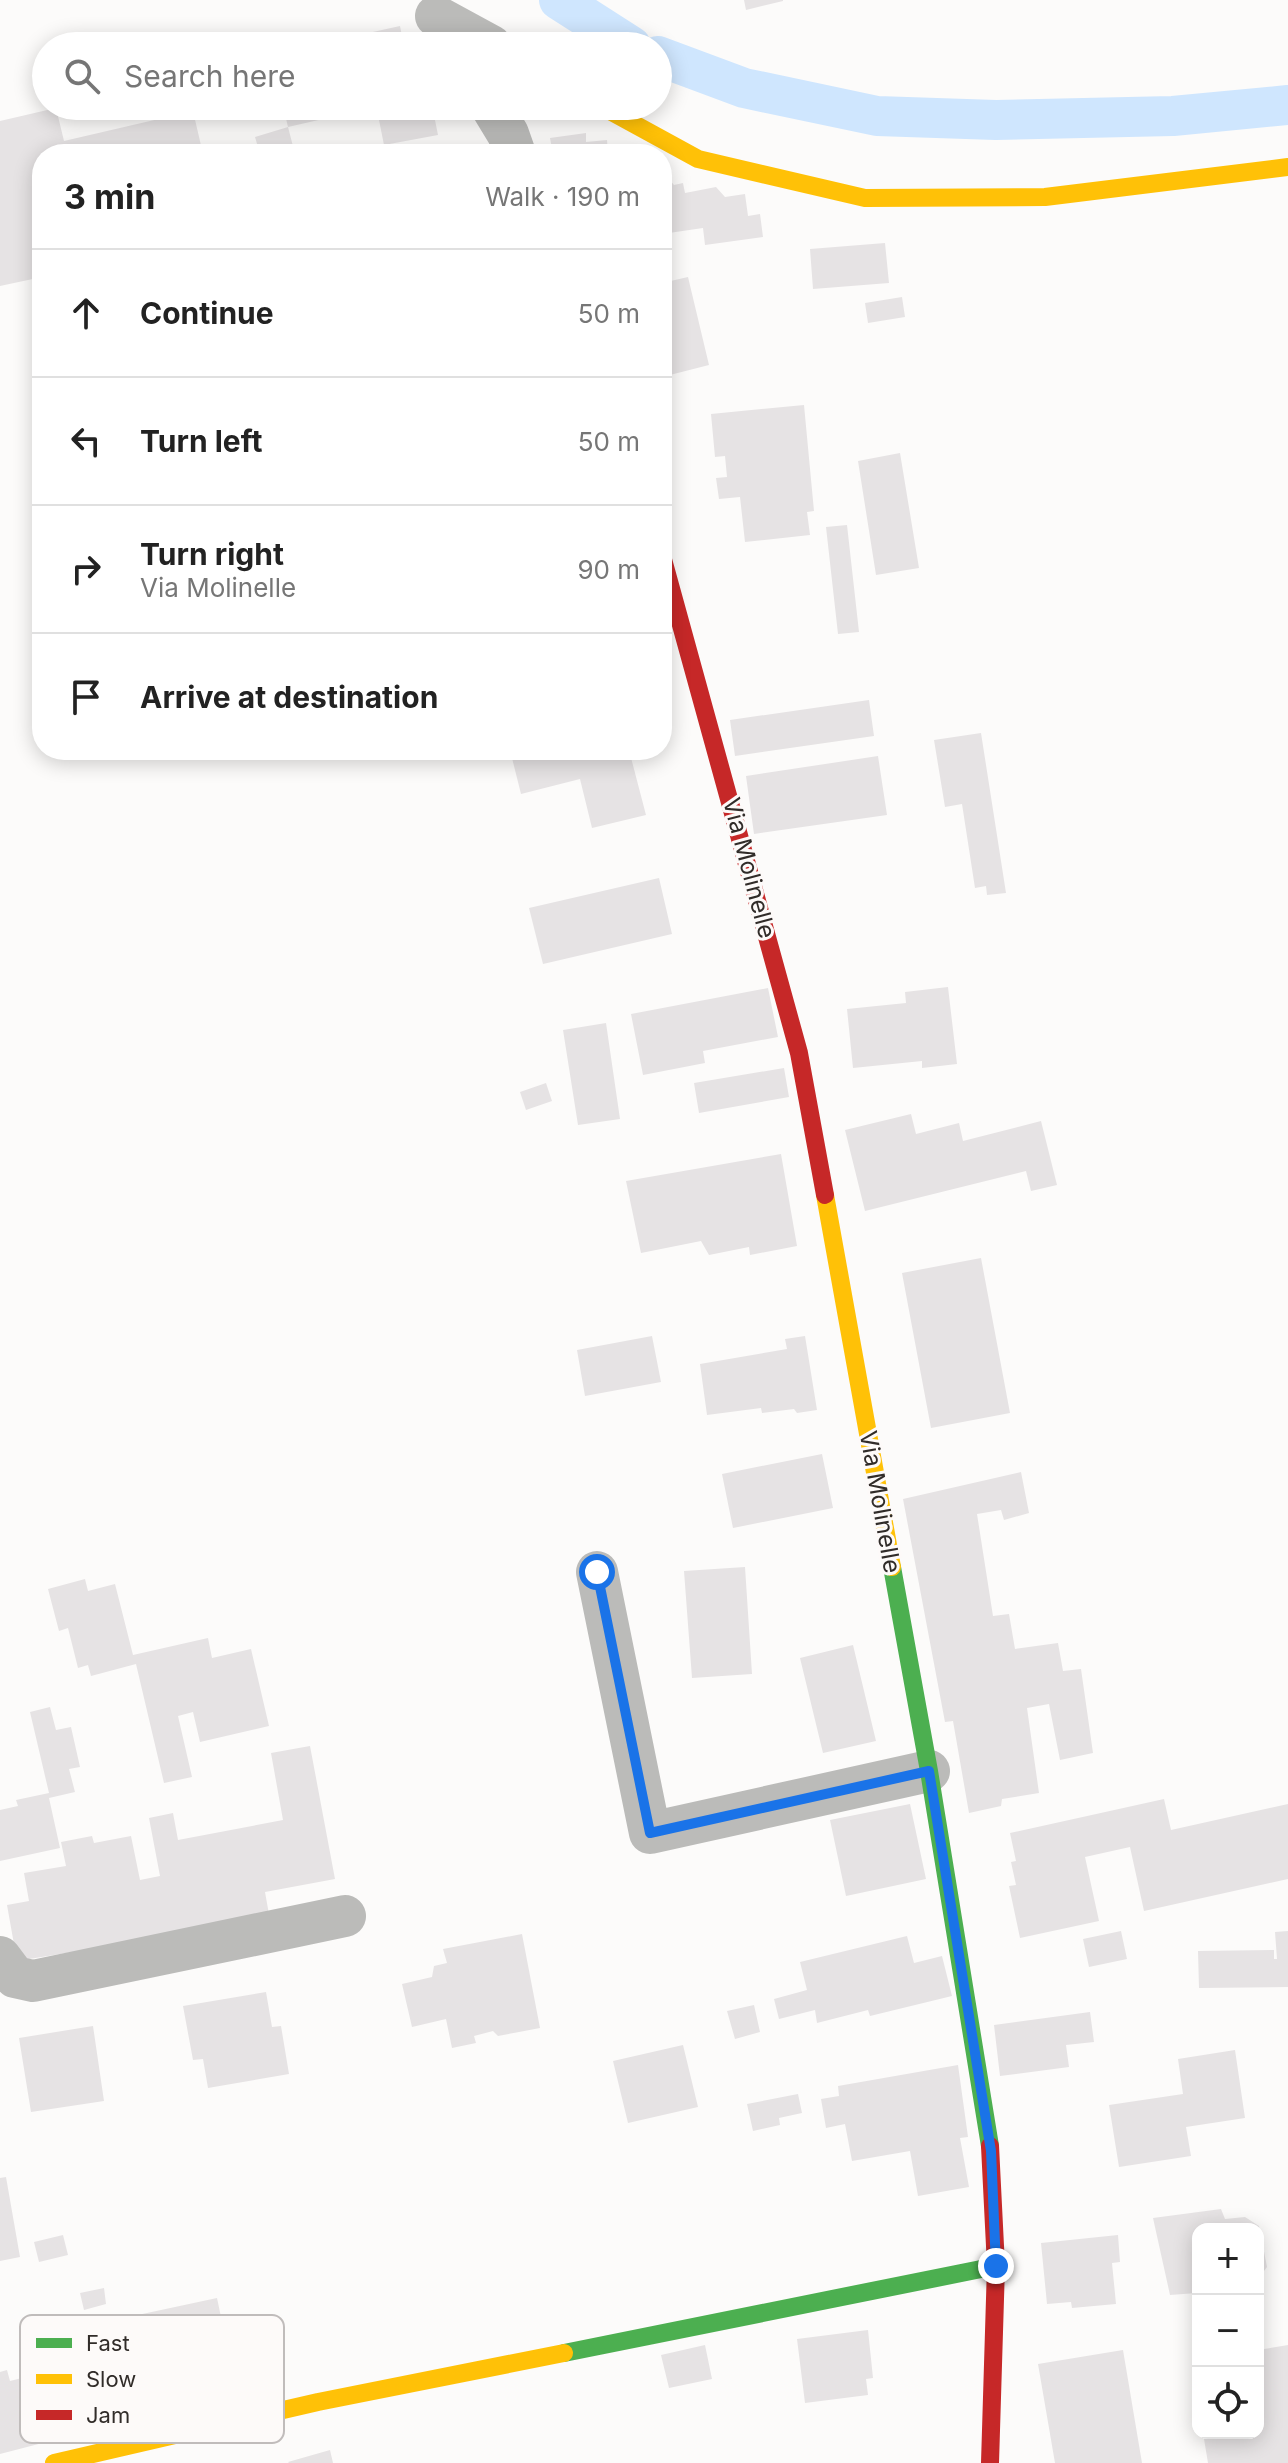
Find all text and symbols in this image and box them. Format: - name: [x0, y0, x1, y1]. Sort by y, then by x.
- search box: [32, 32, 672, 120]
- icon: search: [60, 54, 104, 98]
- text: Search here: [124, 58, 296, 94]
- text: 3 min: [64, 176, 155, 217]
- text: Walk · 190 m: [485, 181, 640, 212]
- icon: ahead: [64, 291, 108, 335]
- text: Continue: [140, 295, 274, 331]
- text: 50 m: [578, 298, 640, 329]
- icon: left: [64, 419, 108, 463]
- text: Turn left: [140, 423, 262, 459]
- text: 50 m: [578, 426, 640, 457]
- text: Turn right: [140, 536, 284, 572]
- icon: right: [64, 547, 108, 591]
- text: 90 m: [577, 554, 640, 585]
- text: Via Molinelle: [140, 572, 296, 603]
- icon: arrive: [64, 675, 108, 719]
- text: Arrive at destination: [140, 679, 438, 715]
- street label: Via Molinelle: [717, 795, 782, 941]
- street label: Via Molinelle: [854, 1428, 907, 1575]
- route start: [579, 1554, 615, 1590]
- map controls: [1192, 2223, 1264, 2439]
- button: +: [1192, 2223, 1264, 2295]
- route end: [978, 2248, 1014, 2284]
- button: −: [1192, 2295, 1264, 2367]
- legend: [20, 2315, 284, 2443]
- text: Fast: [86, 2330, 130, 2356]
- text: Slow: [86, 2366, 136, 2392]
- button: locate: [1192, 2367, 1264, 2439]
- text: Jam: [86, 2402, 130, 2428]

